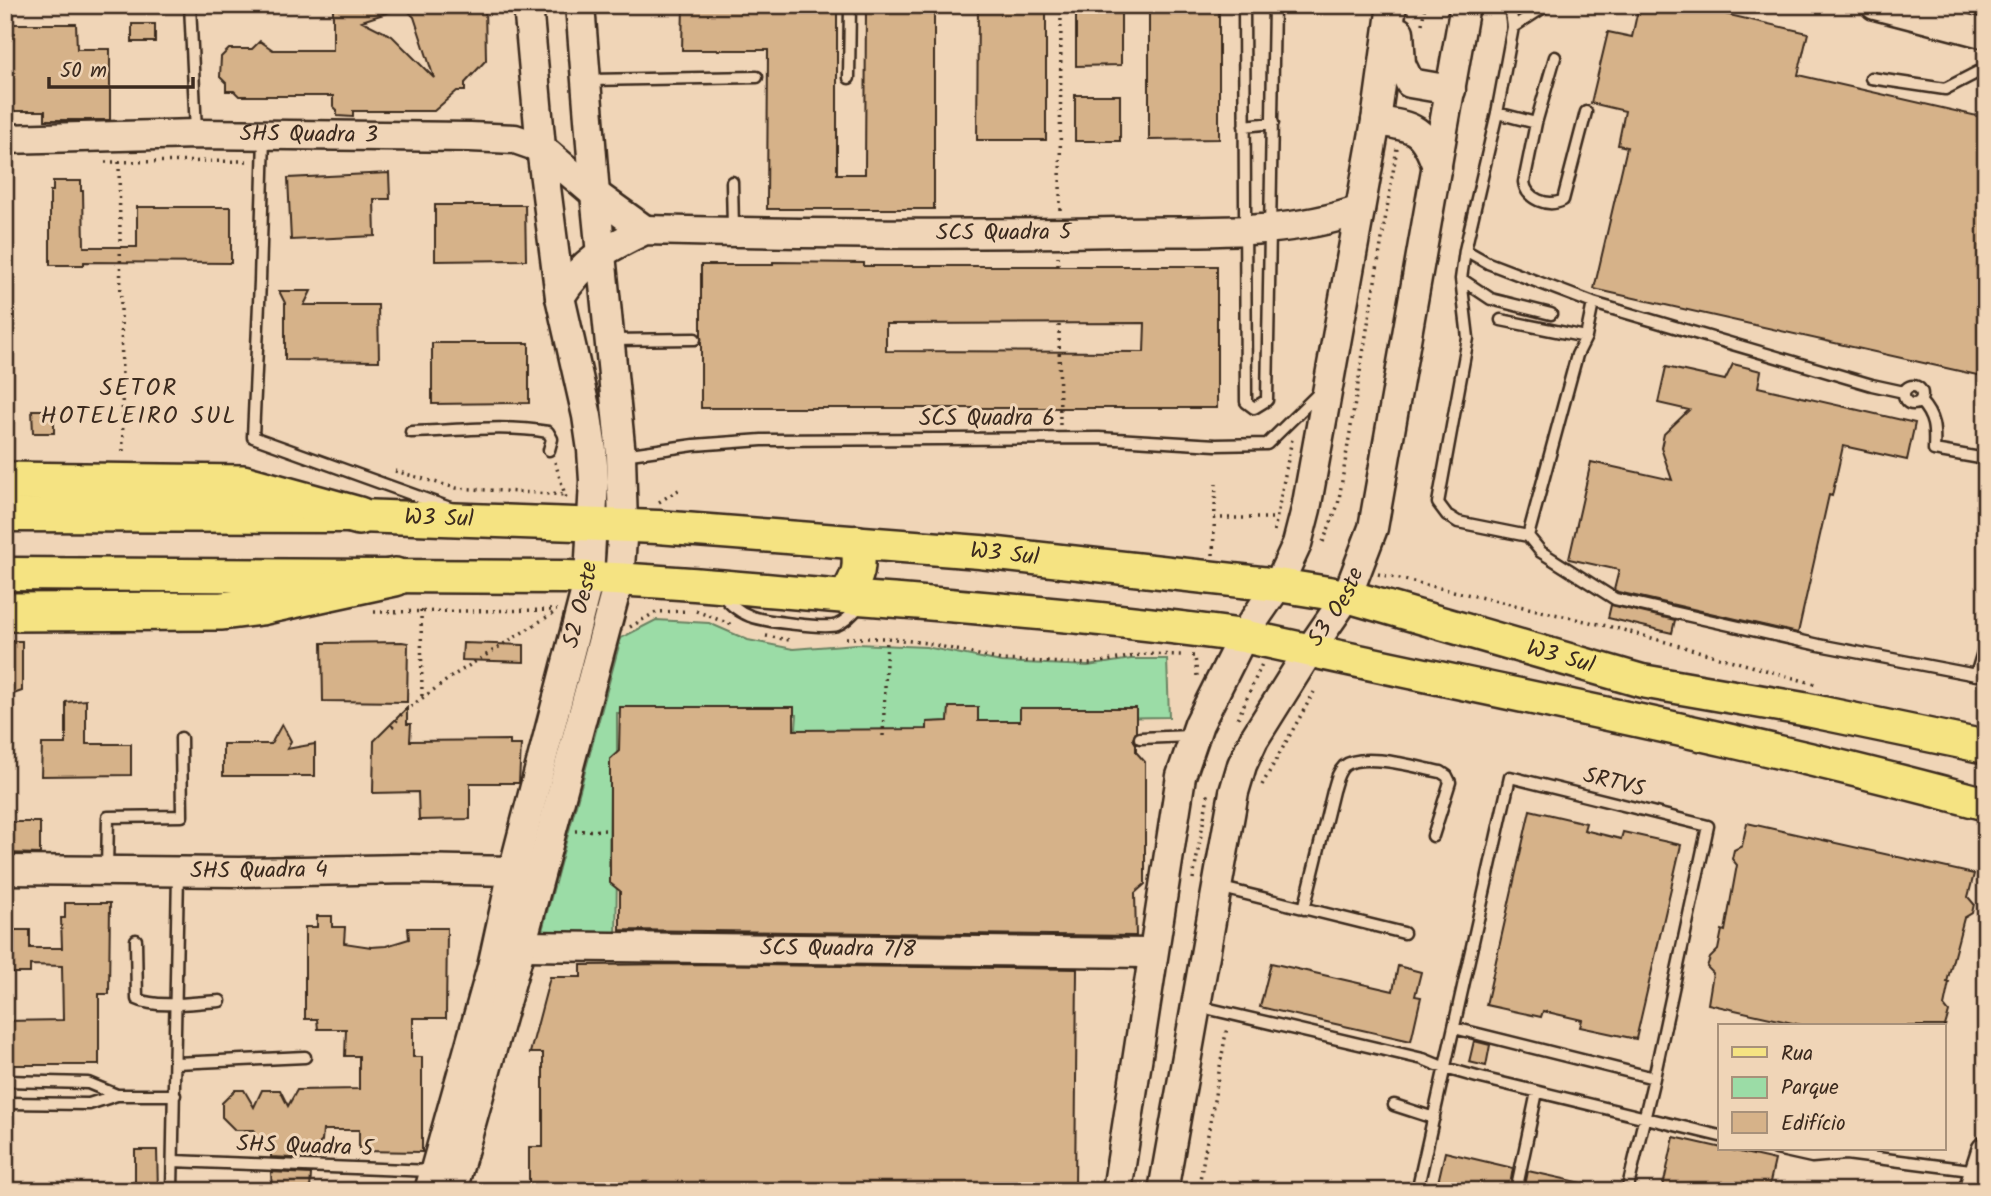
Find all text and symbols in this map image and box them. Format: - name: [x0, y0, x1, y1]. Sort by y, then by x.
- scale bar: [49, 46, 192, 90]
- text: 50 m: [60, 55, 107, 88]
- street label: SHS Quadra 3: [240, 116, 378, 154]
- street label: SCS Quadra 5: [936, 215, 1074, 252]
- district label: SETOR HOTELEIRO SUL: [41, 369, 237, 436]
- street label: SCS Quadra 6: [919, 401, 1055, 437]
- street label: W3 Sul: [404, 500, 475, 538]
- street label: W3 Sul: [969, 533, 1041, 576]
- street label: S2 Oeste: [554, 561, 608, 652]
- street label: S3 Oeste: [1299, 562, 1374, 655]
- street label: W3 Sul: [1522, 631, 1599, 684]
- street label: SRTVS: [1579, 758, 1649, 808]
- street label: SHS Quadra 4: [190, 852, 328, 890]
- street label: SCS Quadra 7/8: [760, 931, 916, 968]
- legend: [1718, 1024, 1946, 1150]
- text: Rua: [1781, 1038, 1813, 1071]
- text: Parque: [1781, 1072, 1839, 1105]
- text: Edifício: [1781, 1108, 1846, 1141]
- street label: SHS Quadra 5: [236, 1127, 376, 1167]

